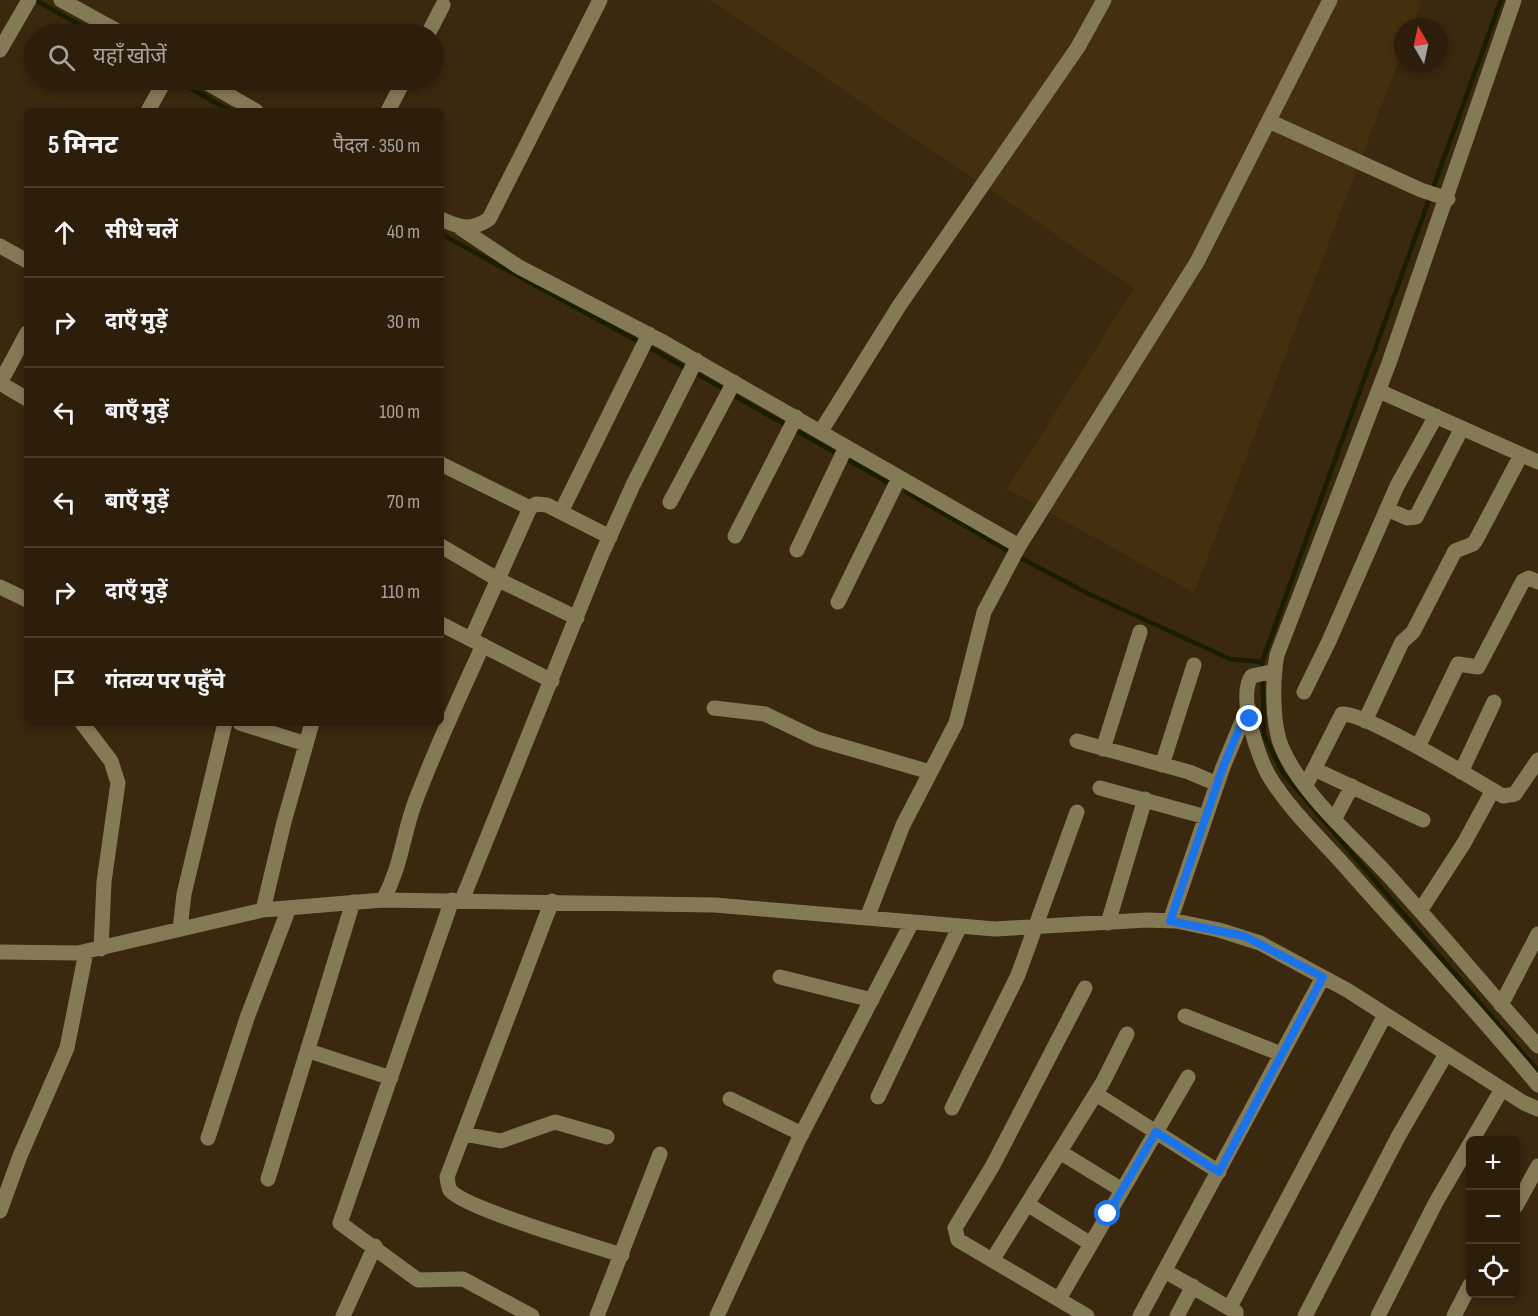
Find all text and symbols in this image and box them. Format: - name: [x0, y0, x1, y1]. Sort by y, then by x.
- north arrow: [1394, 18, 1448, 72]
- search box: [24, 24, 444, 90]
- icon: search: [45, 41, 78, 74]
- text: यहाँ खोजें: [93, 43, 167, 70]
- text: 5 मिनट: [48, 130, 118, 161]
- text: पैदल · 350 m: [333, 134, 420, 158]
- icon: ahead: [48, 216, 81, 249]
- text: सीधे चलें: [105, 218, 178, 245]
- text: 40 m: [387, 220, 420, 244]
- icon: right: [48, 306, 81, 339]
- text: दाएँ मुड़ें: [105, 308, 168, 335]
- text: 30 m: [387, 310, 420, 334]
- icon: left: [48, 396, 81, 429]
- text: बाएँ मुड़ें: [105, 398, 169, 425]
- text: 100 m: [379, 400, 420, 424]
- icon: left: [48, 486, 81, 519]
- text: बाएँ मुड़ें: [105, 488, 169, 515]
- text: 70 m: [387, 490, 420, 514]
- icon: right: [48, 576, 81, 609]
- text: दाएँ मुड़ें: [105, 578, 168, 605]
- text: 110 m: [381, 580, 420, 604]
- icon: arrive: [48, 666, 81, 699]
- text: गंतव्य पर पहुँचे: [105, 668, 225, 695]
- route end: [1236, 705, 1262, 731]
- map controls: [1466, 1136, 1520, 1298]
- button: +: [1466, 1136, 1520, 1190]
- button: −: [1466, 1190, 1520, 1244]
- route start: [1094, 1200, 1120, 1226]
- button: locate: [1466, 1244, 1520, 1298]

